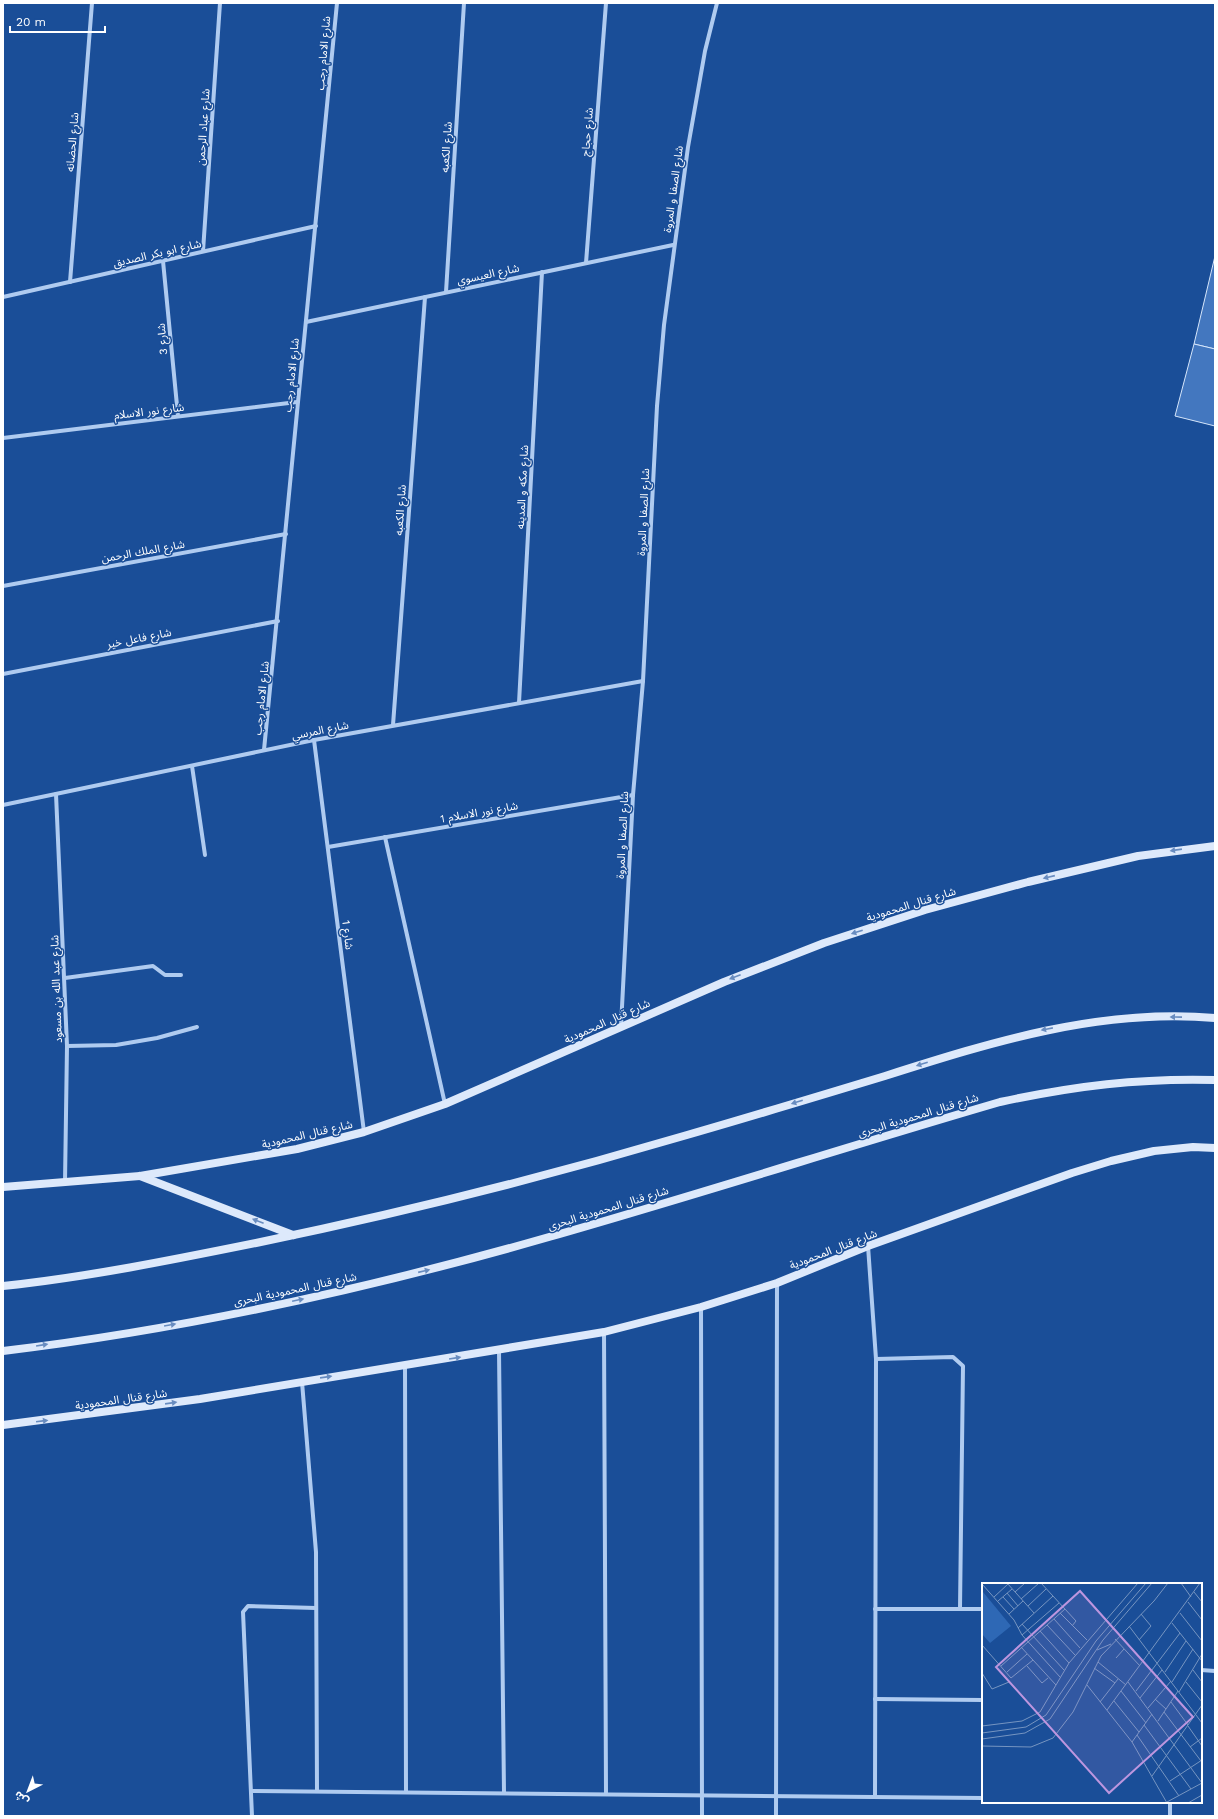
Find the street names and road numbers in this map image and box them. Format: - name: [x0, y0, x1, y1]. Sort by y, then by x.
- street label: شارع الامام رجب: [314, 15, 334, 91]
- street label: شارع عباد الرحمن: [194, 88, 214, 166]
- street label: شارع حجاج: [579, 107, 597, 157]
- street label: شارع الحضانه: [63, 111, 83, 172]
- street label: شارع الكعبه: [438, 121, 456, 173]
- street label: شارع الصفا و المروة: [661, 144, 687, 234]
- street label: شارع ابو بكر الصديق: [112, 237, 203, 271]
- street label: شارع العيسوي: [456, 261, 521, 290]
- street label: شارع 3: [155, 322, 171, 355]
- street label: شارع الامام رجب: [281, 337, 303, 413]
- street label: شارع نور الاسلام: [113, 401, 185, 423]
- street label: شارع مكه و المدينه: [514, 444, 532, 530]
- street label: شارع الصفا و المروة: [635, 468, 653, 556]
- street label: شارع الكعبه: [392, 484, 410, 536]
- street label: شارع الملك الرحمن: [100, 538, 186, 566]
- street label: شارع فاعل خير: [105, 626, 173, 652]
- street label: شارع الامام رجب: [251, 660, 273, 736]
- street label: شارع المرسي: [290, 719, 351, 745]
- street label: شارع الصفا و المروة: [614, 791, 632, 879]
- street label: شارع نور الاسلام 1: [439, 799, 520, 827]
- street label: شارع قنال المحمودية: [865, 885, 958, 925]
- street label: شارع 1: [338, 920, 356, 951]
- street label: شارع عبد الله بن مسعود: [48, 934, 66, 1043]
- street label: شارع قنال المحمودية: [562, 997, 653, 1047]
- street label: شارع قنال المحمودية البحرى: [856, 1091, 981, 1141]
- street label: شارع قنال المحمودية: [260, 1118, 354, 1152]
- street label: شارع قنال المحمودية البحرى: [546, 1184, 671, 1234]
- street label: شارع قنال المحمودية: [788, 1227, 880, 1273]
- street label: شارع قنال المحمودية البحرى: [232, 1270, 358, 1310]
- street label: شارع قنال المحمودية: [74, 1387, 168, 1413]

